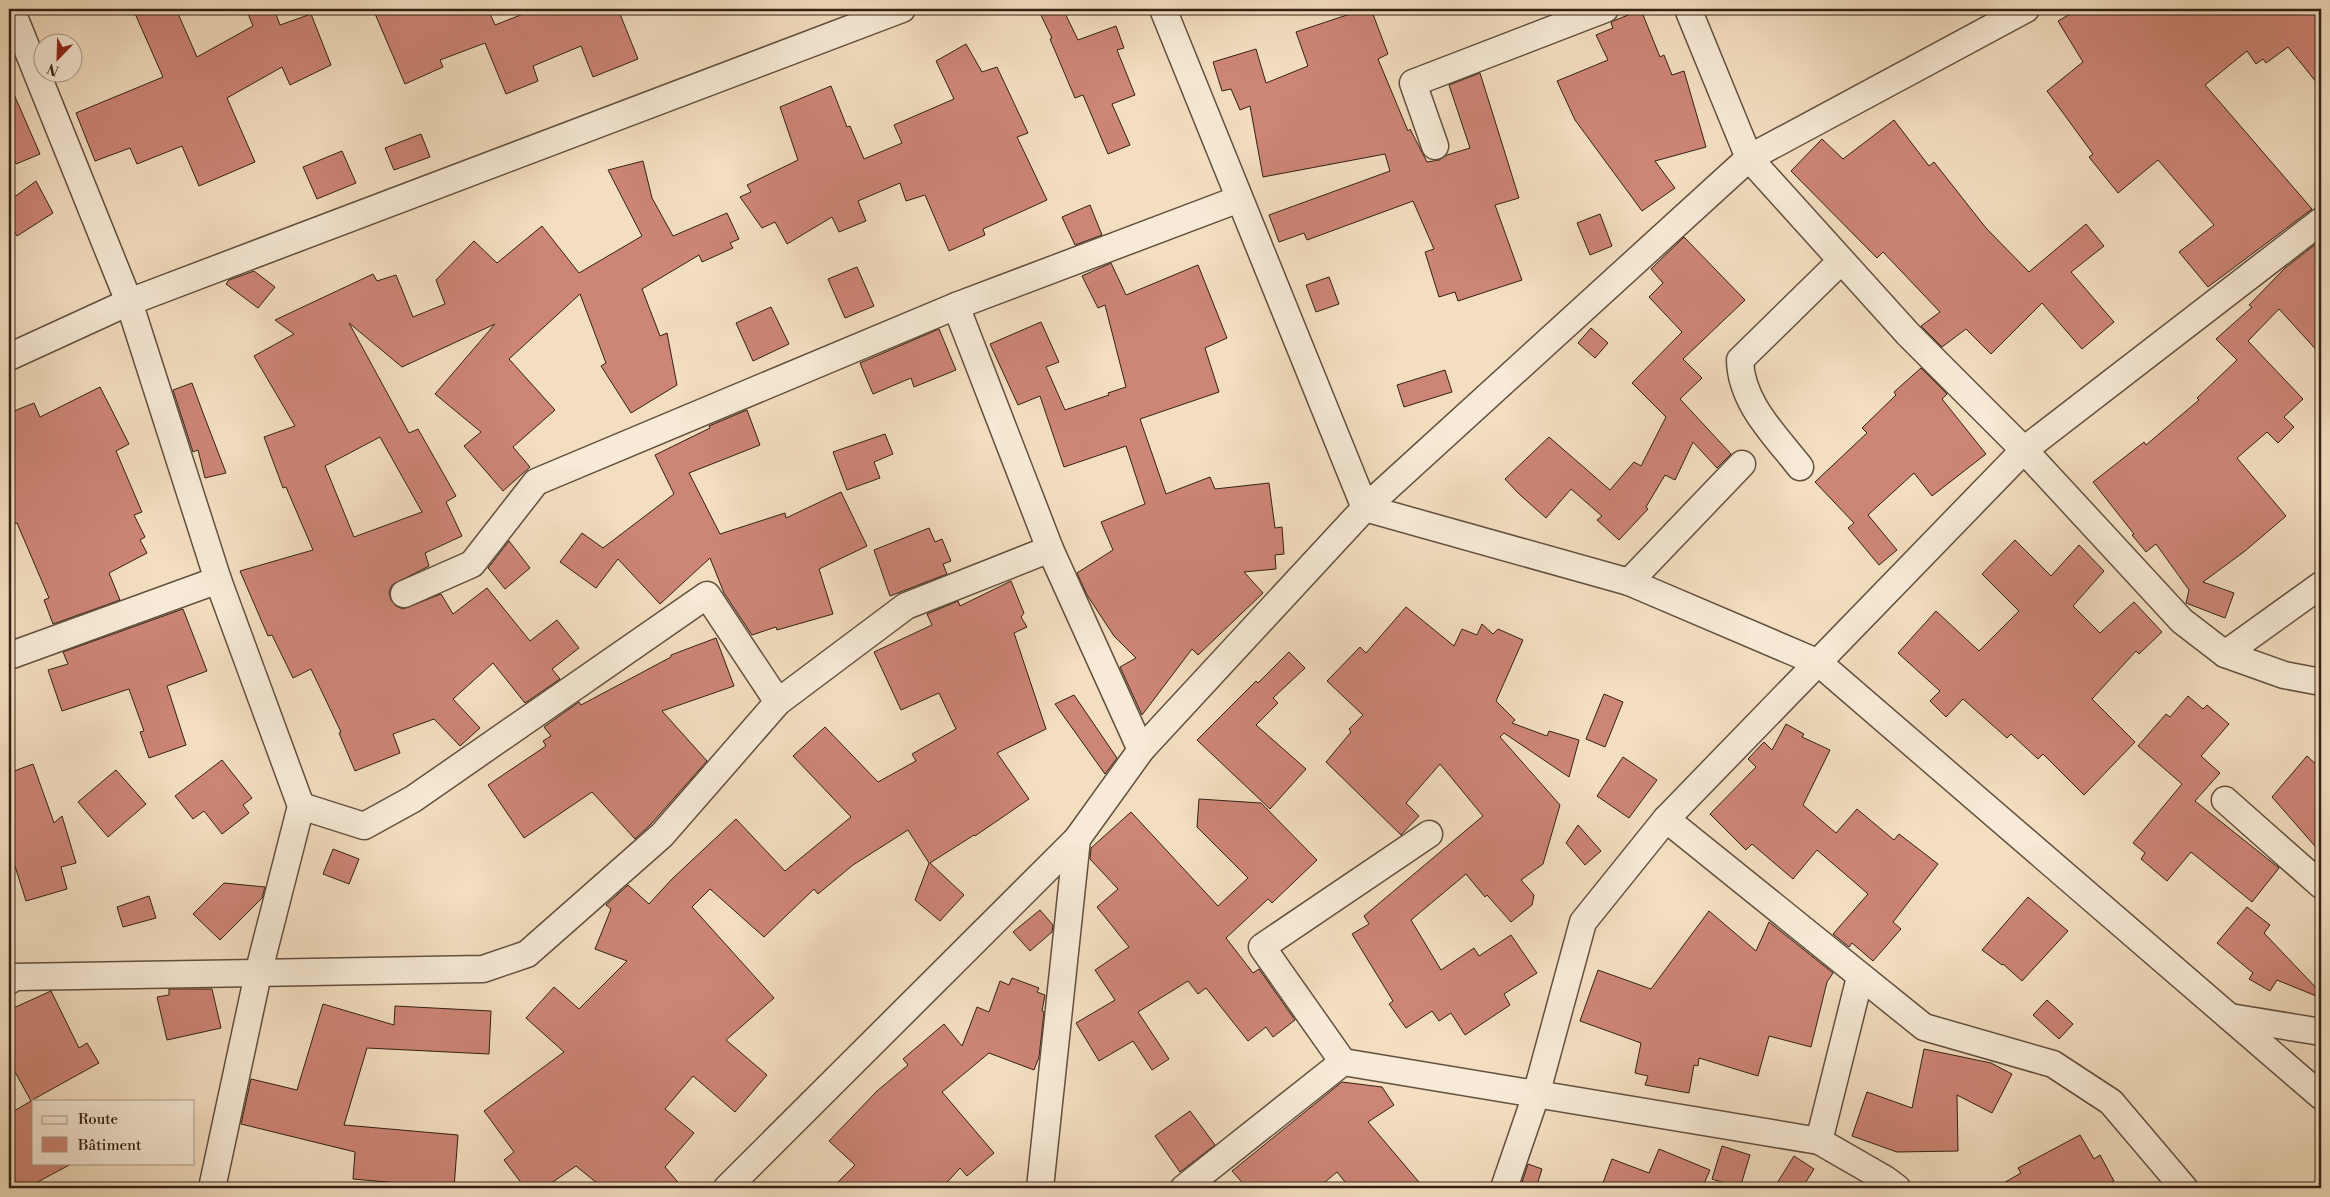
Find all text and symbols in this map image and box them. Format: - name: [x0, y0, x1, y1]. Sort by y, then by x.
- north arrow: [32, 32, 82, 82]
- text: N: [45, 59, 62, 79]
- legend: [32, 1100, 195, 1164]
- text: Route: [78, 1110, 118, 1129]
- text: Bâtiment: [77, 1136, 142, 1155]

